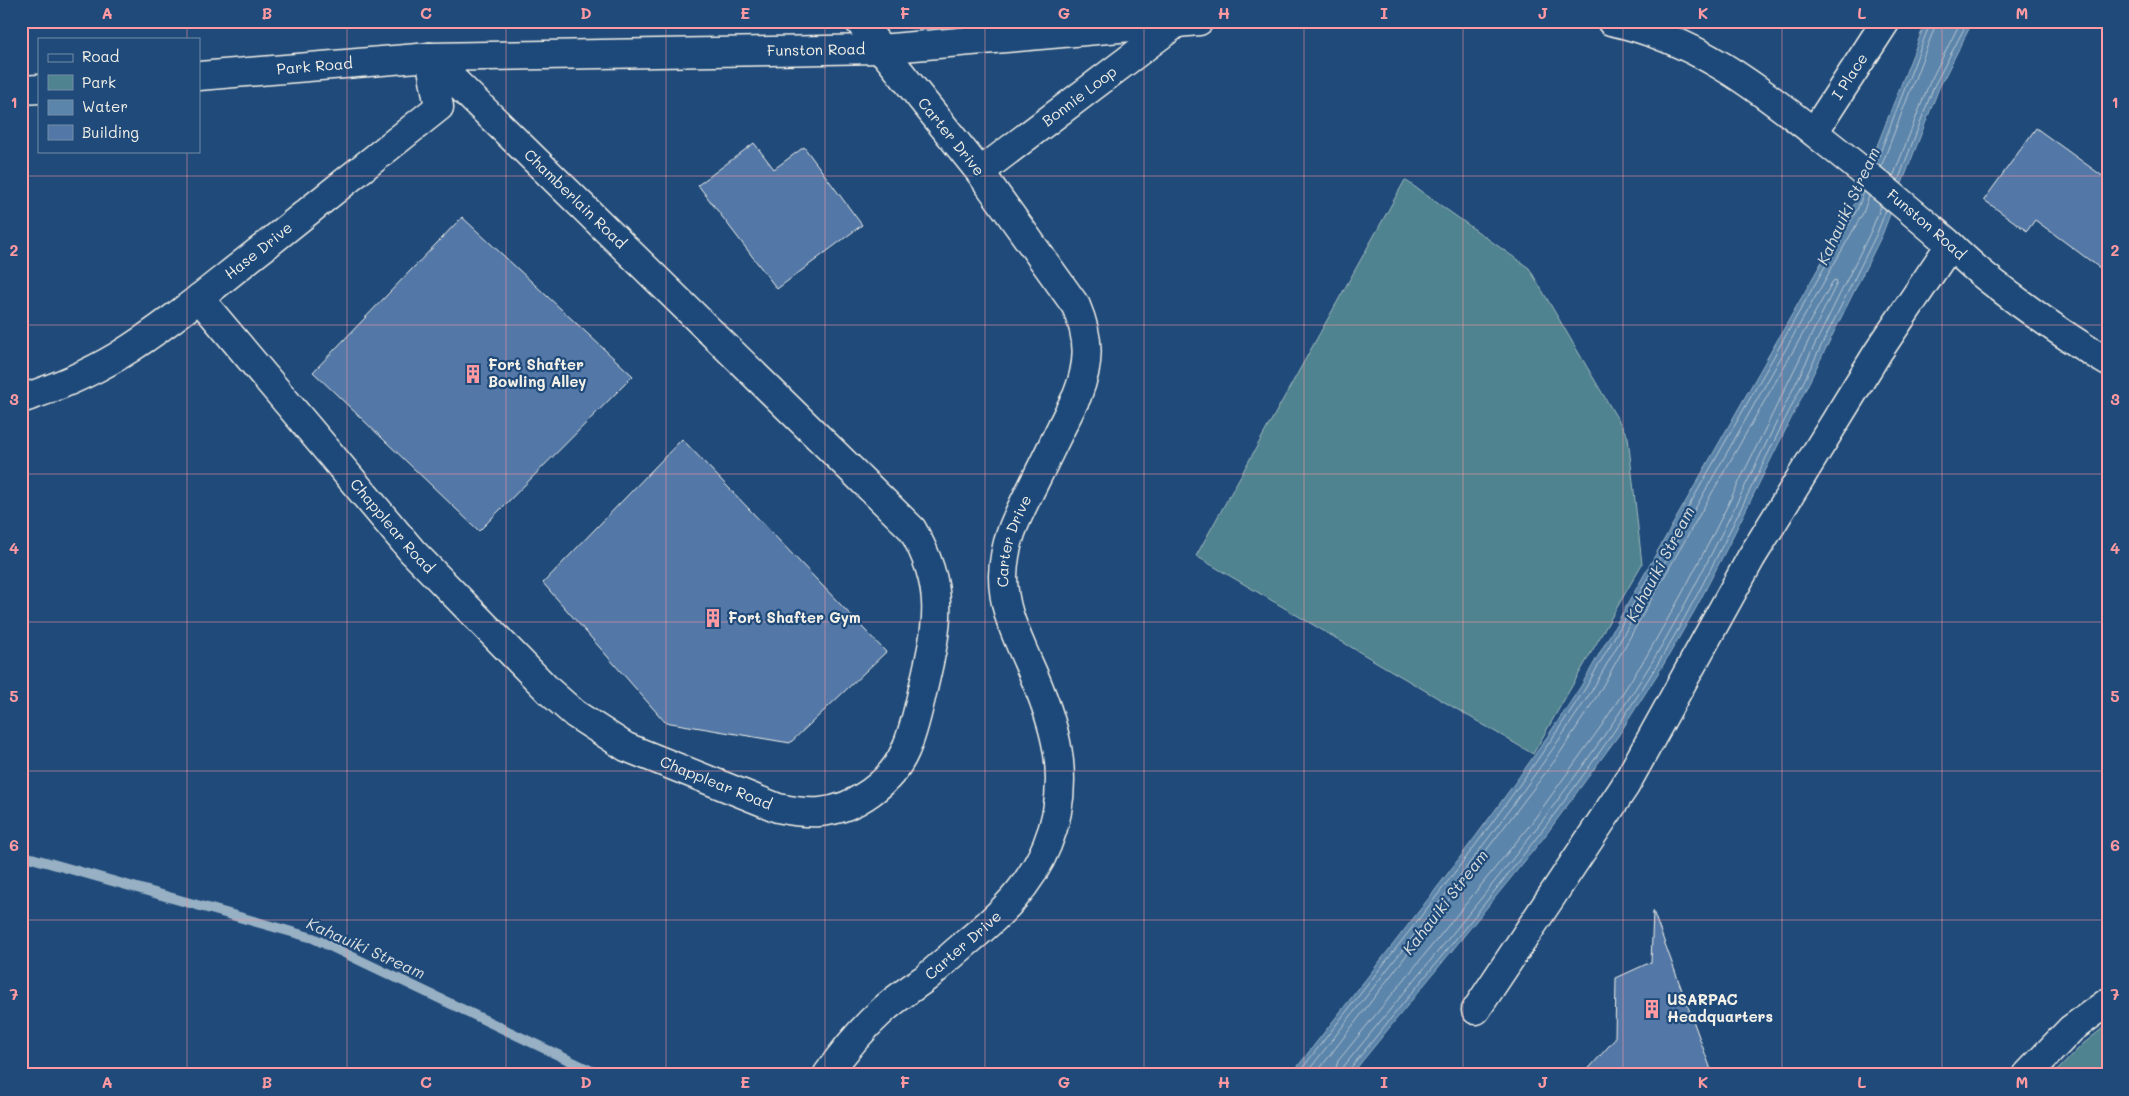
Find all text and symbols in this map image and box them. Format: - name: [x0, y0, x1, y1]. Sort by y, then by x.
- text: A: [101, 2, 113, 23]
- text: B: [262, 2, 272, 23]
- text: C: [420, 2, 432, 23]
- text: D: [580, 2, 592, 23]
- text: E: [740, 2, 750, 23]
- text: F: [900, 2, 910, 23]
- text: G: [1058, 2, 1070, 23]
- text: H: [1218, 2, 1230, 23]
- text: I: [1380, 2, 1388, 23]
- text: J: [1538, 2, 1548, 23]
- text: K: [1698, 2, 1708, 23]
- text: L: [1857, 2, 1867, 23]
- text: M: [2016, 2, 2028, 23]
- legend: [38, 38, 200, 152]
- street label: Funston Road: [767, 38, 865, 60]
- text: Road: [82, 46, 119, 66]
- street label: I Place: [1827, 49, 1872, 103]
- street label: Park Road: [276, 52, 353, 79]
- street label: Bonnie Loop: [1038, 61, 1120, 130]
- text: Park: [82, 72, 116, 92]
- text: 1: [10, 91, 18, 112]
- text: 1: [2111, 91, 2119, 112]
- street label: Carter Drive: [914, 93, 990, 180]
- text: Water: [82, 96, 128, 116]
- text: Building: [82, 122, 139, 142]
- street label: Chamberlain Road: [520, 144, 631, 252]
- water label: Kahauiki Stream: [1811, 144, 1884, 268]
- street label: Funston Road: [1883, 184, 1971, 264]
- street label: Hase Drive: [220, 217, 296, 283]
- text: 2: [10, 239, 19, 260]
- text: 2: [2111, 239, 2120, 260]
- place label: Fort Shafter Bowling Alley: [488, 354, 586, 391]
- building icon: Fort Shafter Bowling Alley: [462, 363, 484, 385]
- text: 3: [9, 388, 19, 409]
- text: 3: [2110, 388, 2120, 409]
- street label: Chapplear Road: [346, 474, 439, 577]
- street label: Carter Drive: [992, 491, 1035, 588]
- water label: Kahauiki Stream: [1620, 503, 1699, 625]
- text: 4: [9, 537, 19, 558]
- text: 4: [2110, 537, 2120, 558]
- building icon: Fort Shafter Gym: [702, 607, 724, 629]
- place label: Fort Shafter Gym: [728, 607, 861, 627]
- text: 5: [9, 685, 19, 706]
- text: 5: [2110, 685, 2120, 706]
- street label: Chapplear Road: [657, 751, 775, 814]
- text: 6: [9, 834, 19, 855]
- text: 6: [2110, 834, 2120, 855]
- water label: Kahauiki Stream: [1397, 845, 1492, 958]
- street label: Carter Drive: [920, 906, 1005, 984]
- water label: Kahauiki Stream: [304, 912, 429, 983]
- text: 7: [10, 983, 19, 1004]
- text: 7: [2111, 983, 2120, 1004]
- place label: USARPAC Headquarters: [1667, 989, 1773, 1026]
- building icon: USARPAC Headquarters: [1641, 998, 1663, 1020]
- text: A: [101, 1071, 113, 1092]
- text: B: [262, 1071, 272, 1092]
- text: C: [420, 1071, 432, 1092]
- text: D: [580, 1071, 592, 1092]
- text: E: [740, 1071, 750, 1092]
- text: F: [900, 1071, 910, 1092]
- text: G: [1058, 1071, 1070, 1092]
- text: H: [1218, 1071, 1230, 1092]
- text: I: [1380, 1071, 1388, 1092]
- text: J: [1538, 1071, 1548, 1092]
- text: K: [1698, 1071, 1708, 1092]
- text: L: [1857, 1071, 1867, 1092]
- text: M: [2016, 1071, 2028, 1092]

